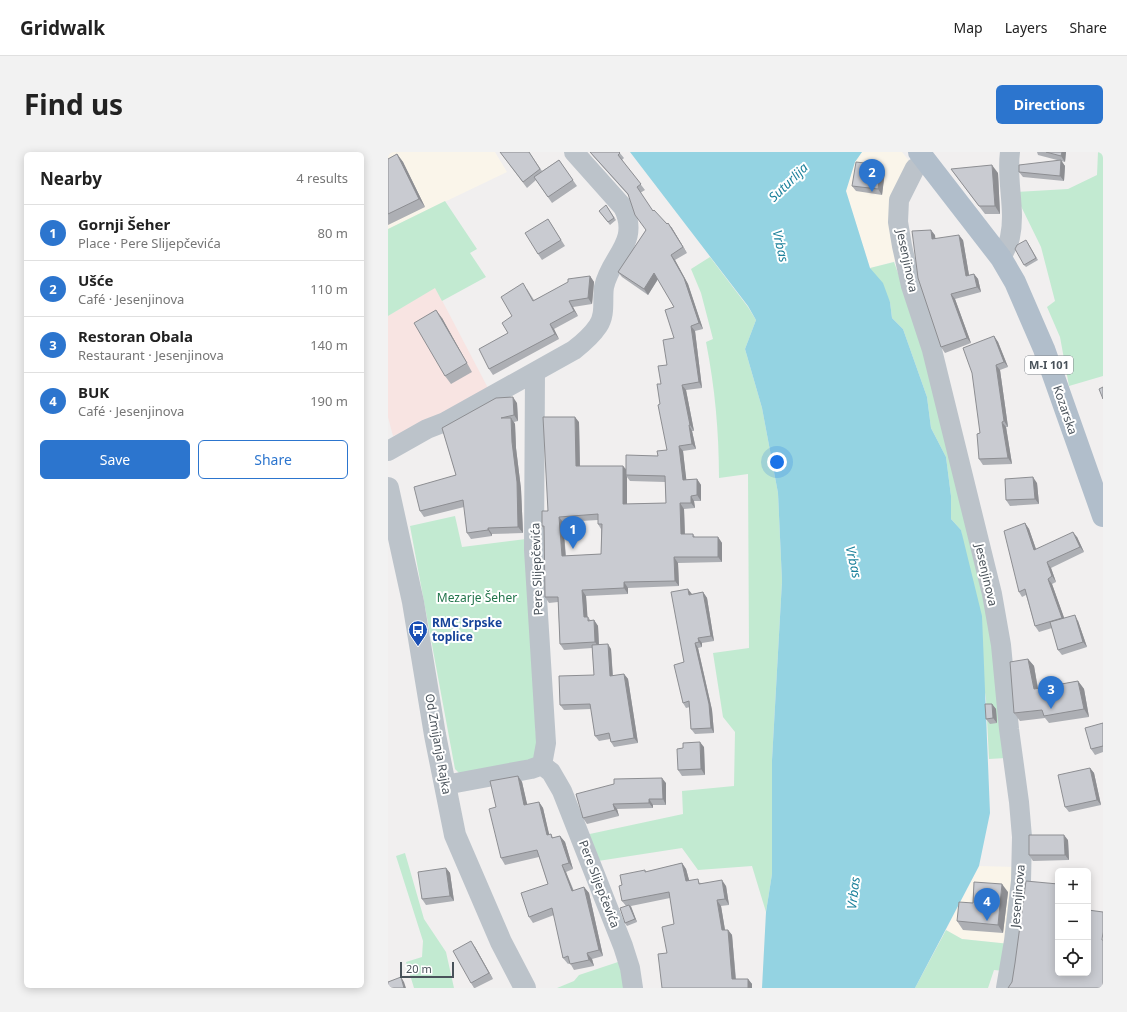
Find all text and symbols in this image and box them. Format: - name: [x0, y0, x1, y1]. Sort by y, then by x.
- text: Gridwalk: [20, 15, 105, 41]
- text: Map: [954, 18, 983, 37]
- text: Layers: [1005, 18, 1047, 37]
- text: Share: [1069, 18, 1107, 37]
- text: Find us: [24, 85, 123, 123]
- button: Directions: [996, 85, 1103, 124]
- water label: Suturlija: [764, 158, 812, 205]
- pin: 2: [859, 159, 885, 192]
- text: Nearby: [40, 167, 102, 190]
- text: 4 results: [296, 169, 348, 187]
- text: Gornji Šeher: [78, 214, 170, 234]
- text: 1: [49, 224, 57, 242]
- text: 80 m: [318, 224, 348, 242]
- street label: Jesenjinova: [892, 227, 922, 294]
- water label: Vrbas: [769, 228, 794, 264]
- text: Place · Pere Slijepčevića: [78, 234, 221, 252]
- text: Ušće: [78, 270, 114, 290]
- text: 2: [49, 280, 57, 298]
- text: 110 m: [310, 280, 348, 298]
- text: Café · Jesenjinova: [78, 290, 184, 308]
- text: Restoran Obala: [78, 326, 193, 346]
- text: 3: [49, 336, 57, 354]
- text: 140 m: [310, 336, 348, 354]
- text: Restaurant · Jesenjinova: [78, 346, 224, 364]
- road number: M-I 101: [1025, 356, 1073, 374]
- text: BUK: [78, 382, 109, 402]
- street label: Kozarska: [1049, 383, 1082, 437]
- text: 4: [49, 392, 57, 410]
- text: 190 m: [310, 392, 348, 410]
- text: Café · Jesenjinova: [78, 402, 184, 420]
- button: Save: [40, 440, 190, 479]
- button: Share: [198, 440, 348, 479]
- your location: [767, 452, 787, 472]
- pin: 1: [560, 516, 586, 549]
- street label: Pere Slijepčevića: [526, 522, 547, 616]
- street label: Jesenjinova: [971, 541, 1002, 608]
- water label: Vrbas: [842, 544, 867, 580]
- park label: Mezarje Šeher: [437, 589, 517, 606]
- place label: RMC Srpske toplice: [432, 614, 502, 645]
- bus stop icon: RMC Srpske toplice: [407, 619, 429, 647]
- pin: 3: [1038, 676, 1064, 709]
- street label: Od Zmijanja Rajka: [421, 692, 456, 795]
- street label: Pere Slijepčevića: [575, 838, 624, 930]
- street label: Jesenjinova: [1006, 864, 1029, 929]
- map controls: [1055, 868, 1091, 976]
- button: +: [1055, 868, 1091, 904]
- water label: Vrbas: [842, 875, 864, 910]
- pin: 4: [974, 888, 1000, 921]
- button: −: [1055, 904, 1091, 940]
- button: locate: [1055, 940, 1091, 976]
- scale bar: [400, 960, 454, 979]
- text: 20 m: [406, 961, 432, 976]

